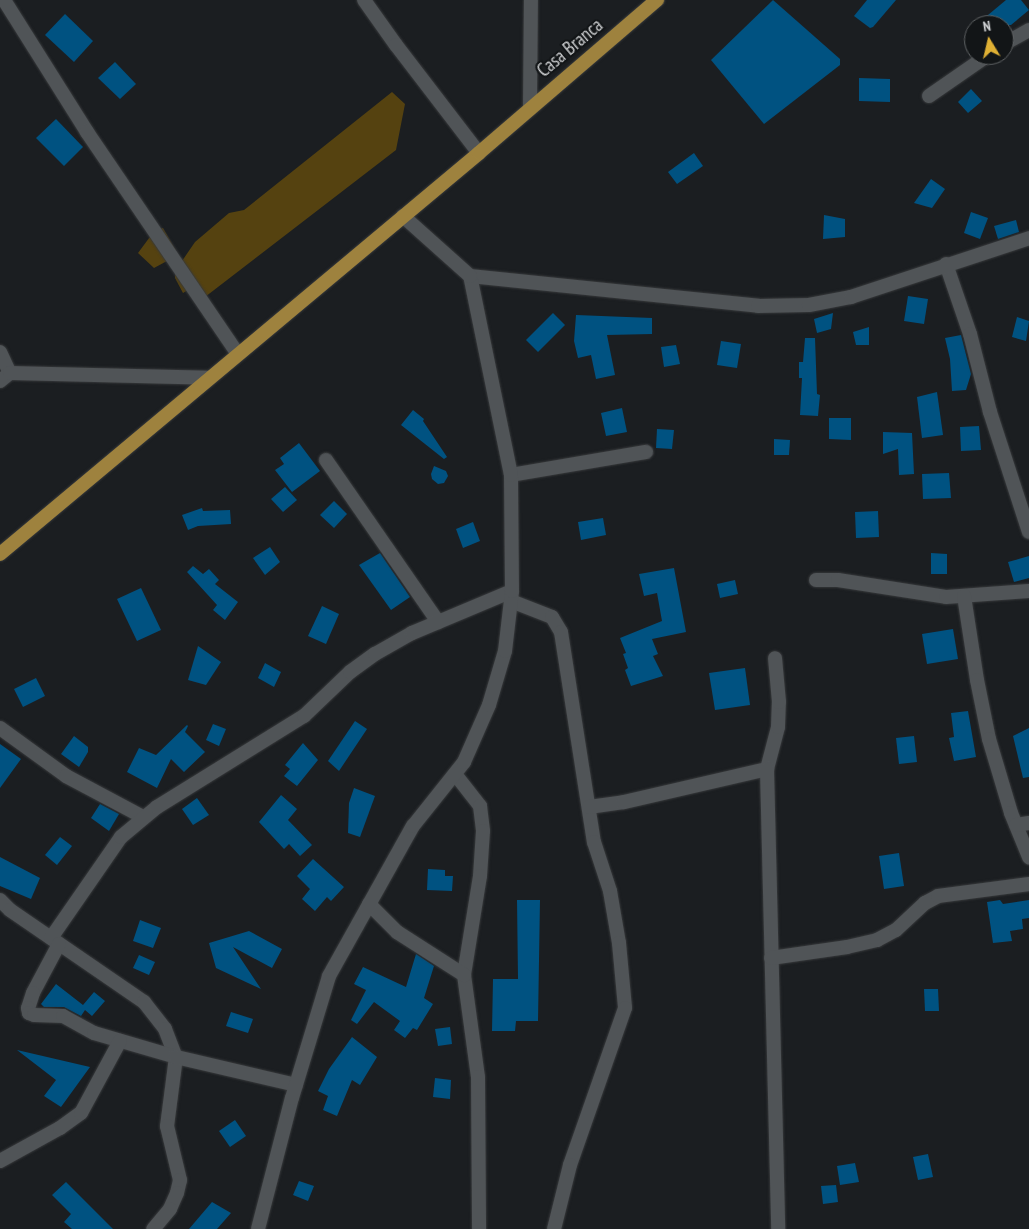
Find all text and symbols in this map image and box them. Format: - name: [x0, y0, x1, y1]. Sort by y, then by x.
- street label: Casa Branca: [533, 14, 607, 82]
- north arrow: [964, 15, 1014, 65]
- text: N: [982, 17, 992, 36]

